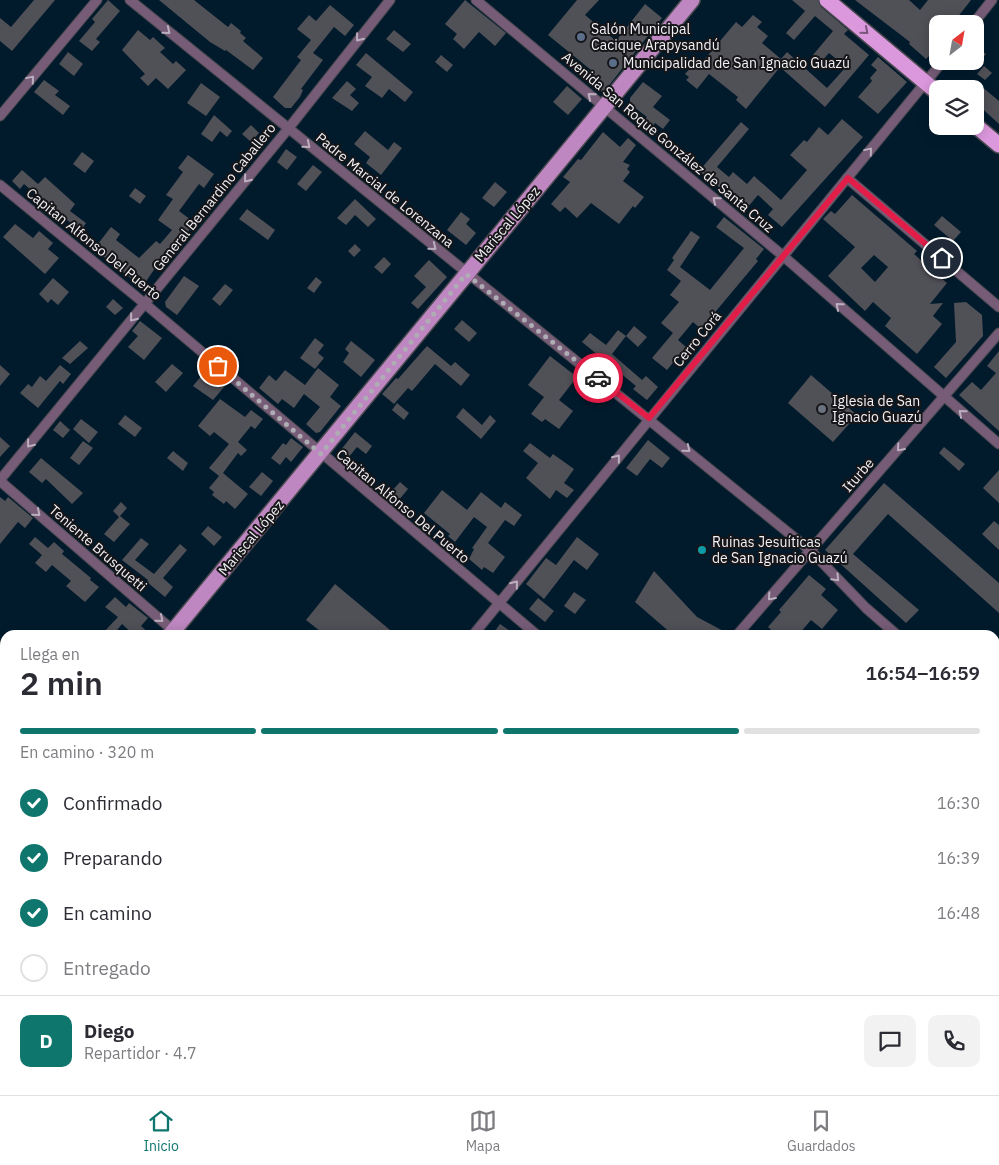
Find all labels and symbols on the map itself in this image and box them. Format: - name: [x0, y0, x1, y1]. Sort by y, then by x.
- north arrow: [929, 15, 984, 70]
- place label: Salón Municipal Cacique Arapysandú: [591, 20, 720, 54]
- one-way arrow: [162, 25, 171, 34]
- one-way arrow: [859, 26, 868, 35]
- marker: Salón Municipal Cacique Arapysandú: [575, 31, 587, 43]
- one-way arrow: [357, 32, 365, 41]
- street label: Avenida San Roque González de Santa Cruz: [558, 48, 778, 236]
- place label: Municipalidad de San Ignacio Guazú: [623, 54, 850, 72]
- marker: Municipalidad de San Ignacio Guazú: [607, 57, 619, 69]
- one-way arrow: [26, 75, 35, 84]
- one-way arrow: [588, 93, 597, 101]
- street label: General Bernardino Caballero: [149, 119, 280, 275]
- street label: Padre Marcial de Lorenzana: [312, 129, 458, 252]
- one-way arrow: [301, 139, 310, 147]
- one-way arrow: [864, 148, 873, 157]
- one-way arrow: [244, 173, 252, 182]
- street label: Mariscal López: [470, 182, 544, 265]
- street label: Capitan Alfonso Del Puerto: [23, 184, 165, 304]
- one-way arrow: [712, 197, 721, 206]
- pin: [921, 237, 963, 279]
- one-way arrow: [427, 242, 436, 250]
- one-way arrow: [836, 303, 845, 312]
- street label: Cerro Corá: [669, 307, 725, 371]
- one-way arrow: [130, 312, 138, 321]
- pin: [197, 345, 239, 387]
- courier: [573, 353, 623, 403]
- place label: Iglesia de San Ignacio Guazú: [832, 392, 922, 426]
- marker: Iglesia de San Ignacio Guazú: [816, 403, 828, 415]
- one-way arrow: [958, 409, 967, 418]
- one-way arrow: [26, 438, 35, 447]
- one-way arrow: [897, 442, 906, 451]
- one-way arrow: [681, 444, 690, 453]
- street label: Capitan Alfonso Del Puerto: [333, 445, 474, 567]
- one-way arrow: [612, 454, 621, 463]
- street label: Iturbe: [838, 454, 878, 496]
- street label: Mariscal López: [214, 496, 288, 579]
- street label: Teniente Brusquetti: [45, 501, 151, 595]
- one-way arrow: [31, 507, 40, 516]
- place label: Ruinas Jesuíticas de San Ignacio Guazú: [712, 533, 848, 567]
- marker: Ruinas Jesuíticas de San Ignacio Guazú: [696, 544, 708, 556]
- one-way arrow: [831, 572, 840, 581]
- one-way arrow: [509, 581, 517, 590]
- one-way arrow: [767, 591, 776, 600]
- one-way arrow: [154, 613, 163, 622]

